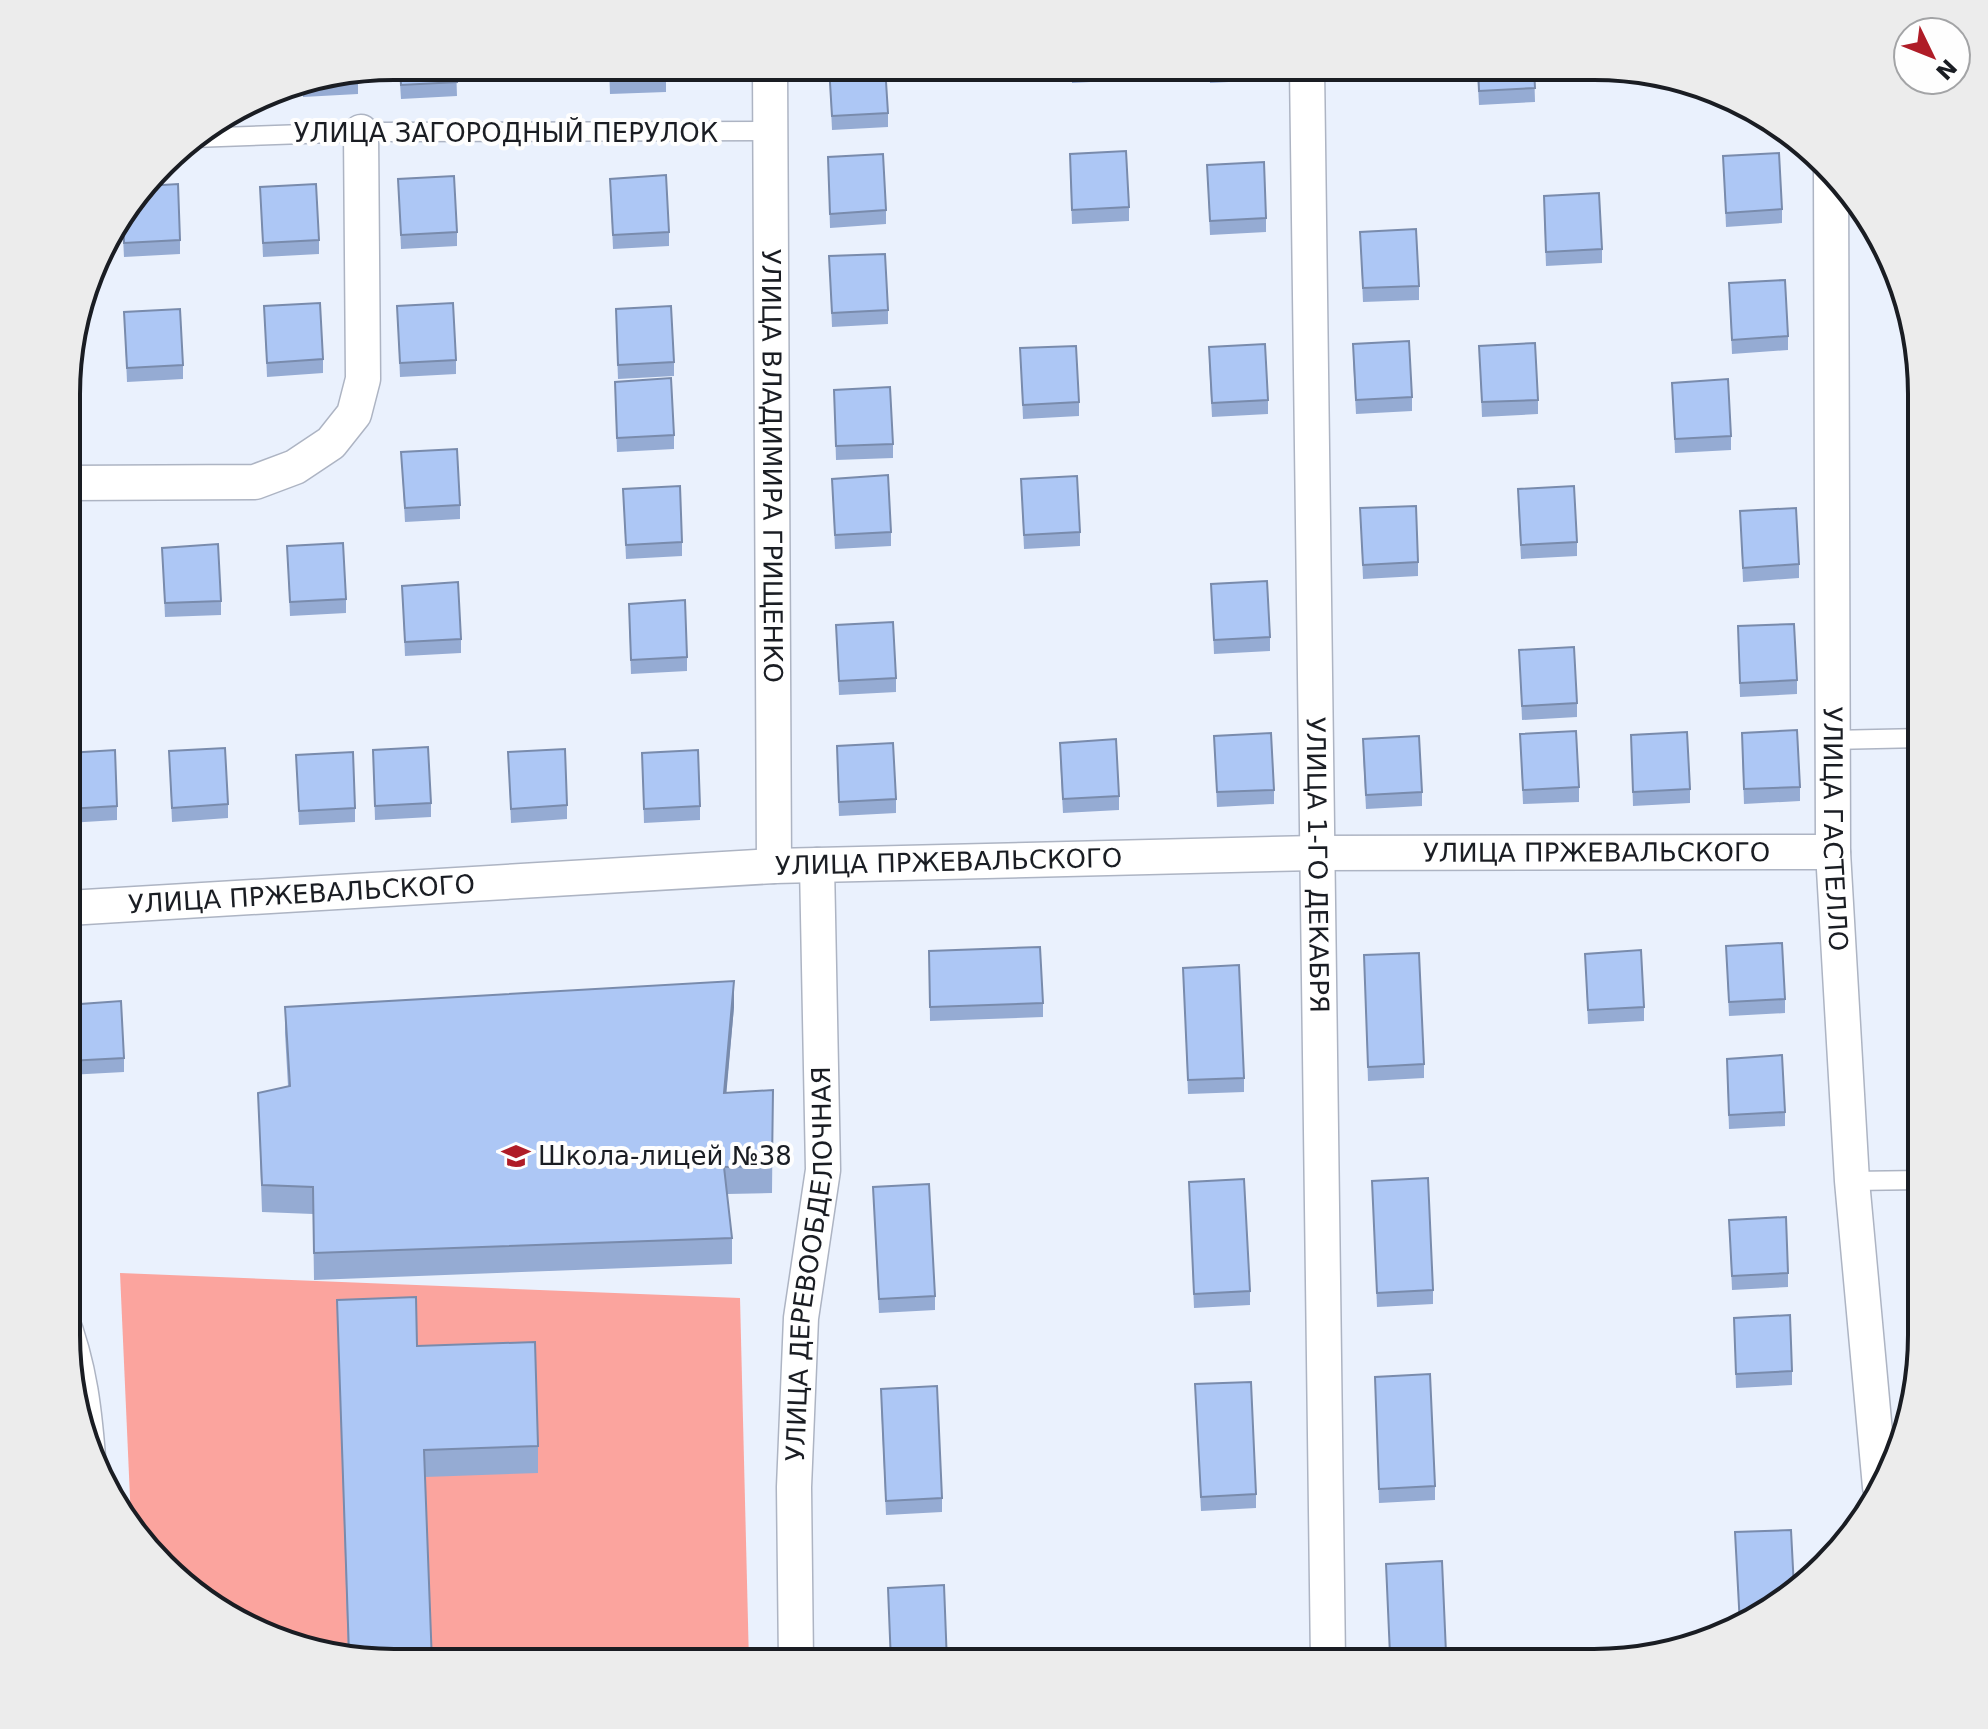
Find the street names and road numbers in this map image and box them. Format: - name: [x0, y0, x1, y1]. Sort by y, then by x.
- street label: УЛИЦА ЗАГОРОДНЫЙ ПЕРУЛОК: [294, 117, 718, 148]
- street label: УЛИЦА ВЛАДИМИРА ГРИЩЕНКО: [756, 249, 788, 683]
- street label: УЛИЦА ГАСТЕЛЛО: [1818, 707, 1854, 952]
- street label: УЛИЦА 1-ГО ДЕКАБРЯ: [1301, 717, 1334, 1013]
- street label: УЛИЦА ПРЖЕВАЛЬСКОГО: [1423, 837, 1770, 868]
- street label: УЛИЦА ПРЖЕВАЛЬСКОГО: [775, 843, 1123, 881]
- street label: УЛИЦА ПРЖЕВАЛЬСКОГО: [127, 869, 476, 919]
- street label: УЛИЦА ДЕРЕВООБДЕЛОЧНАЯ: [780, 1066, 838, 1462]

